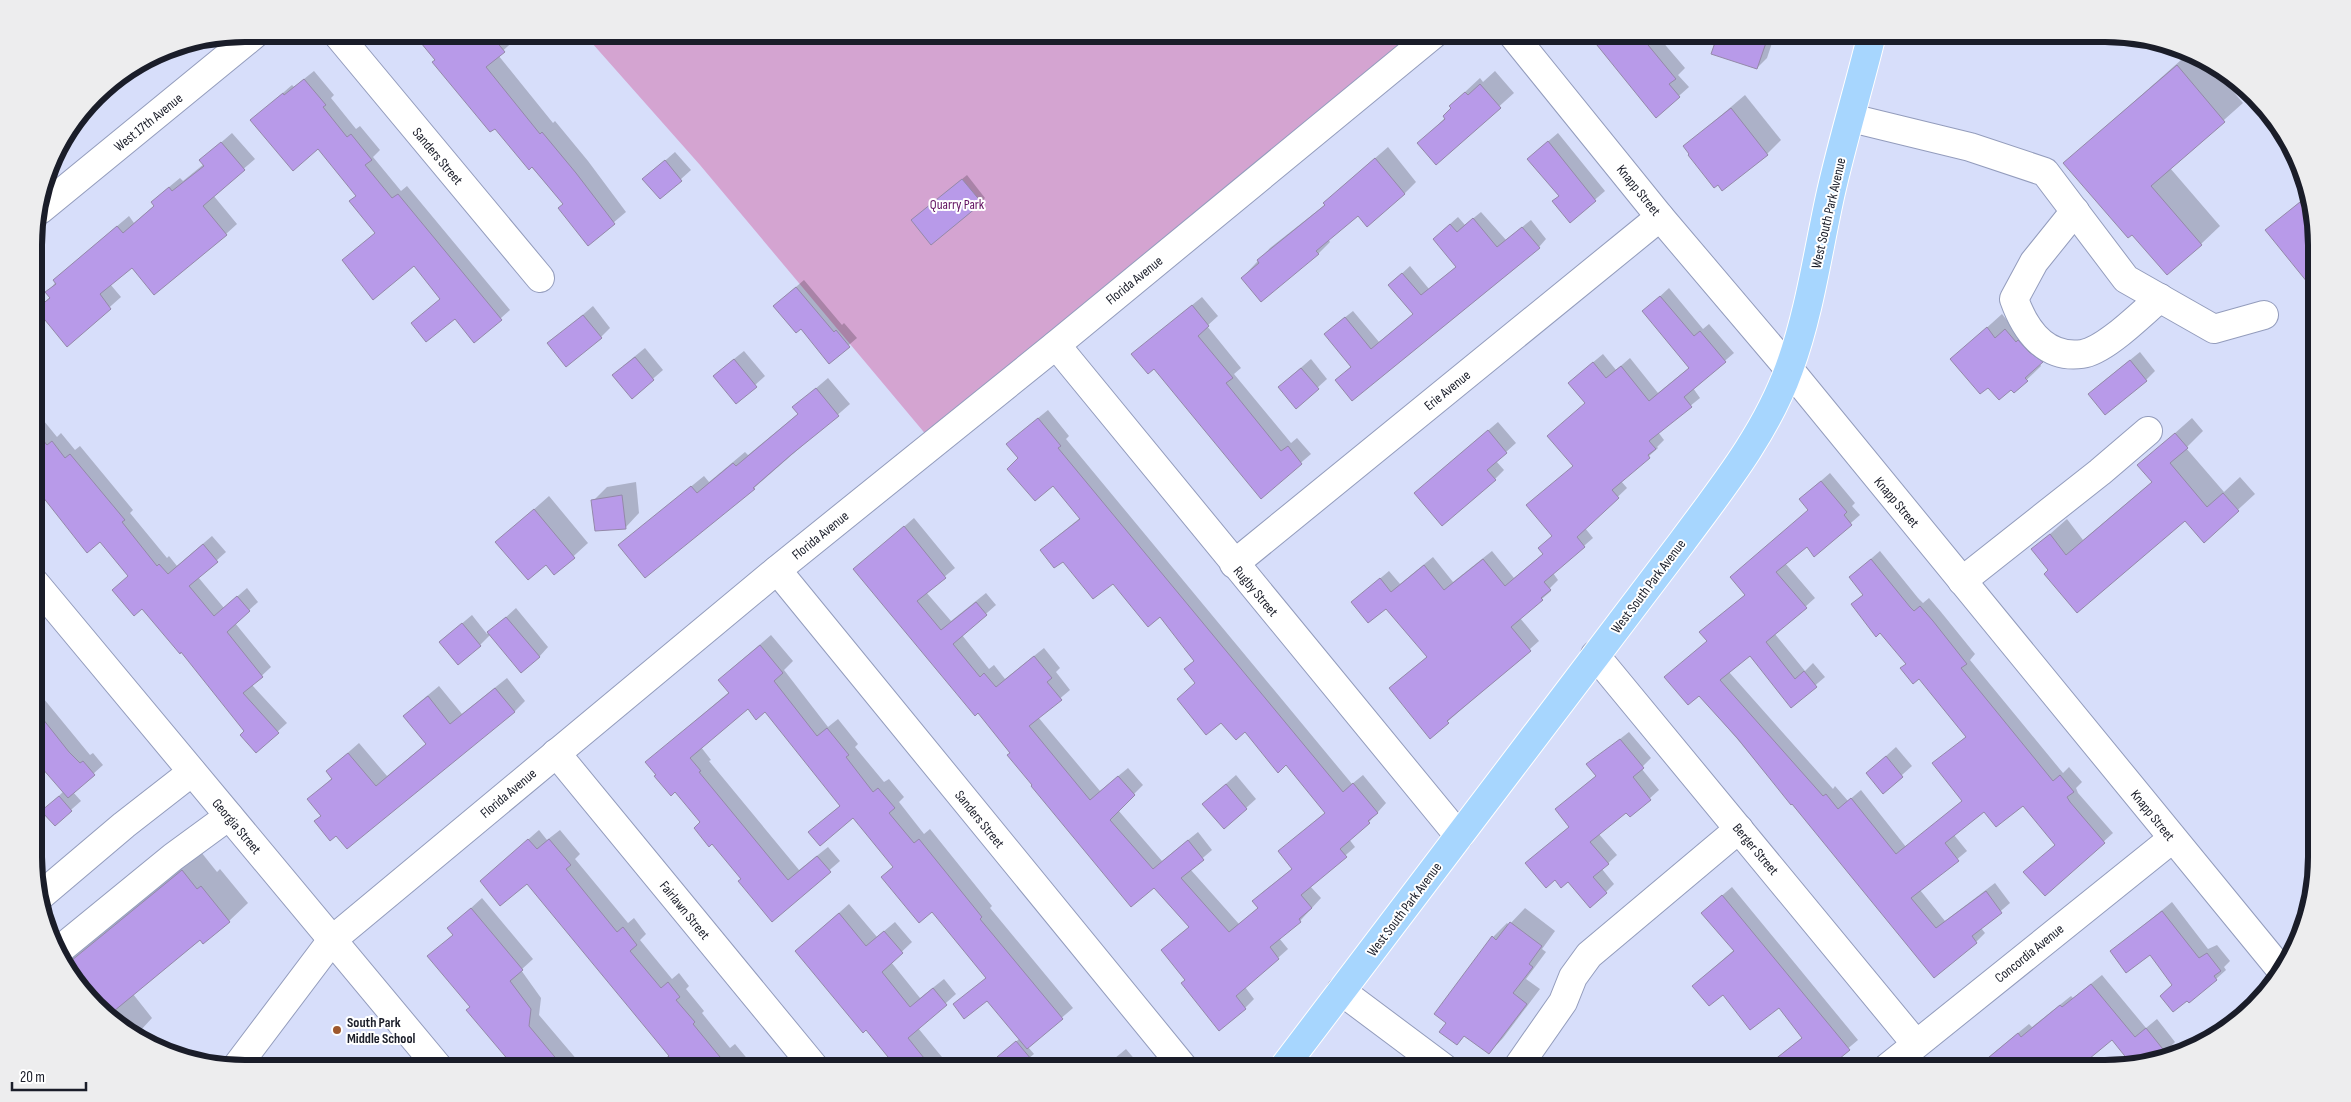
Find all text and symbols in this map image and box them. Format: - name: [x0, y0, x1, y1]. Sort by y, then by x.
- street label: West 17th Avenue: [111, 90, 186, 155]
- street label: Sanders Street: [409, 124, 466, 188]
- street label: West South Park Avenue: [1807, 156, 1849, 270]
- street label: Knapp Street: [1613, 161, 1664, 219]
- park label: Quarry Park: [930, 196, 985, 213]
- street label: Florida Avenue: [1103, 252, 1166, 308]
- street label: Erie Avenue: [1421, 367, 1474, 414]
- street label: Knapp Street: [1871, 473, 1923, 531]
- street label: Florida Avenue: [789, 507, 852, 563]
- street label: West South Park Avenue: [1608, 536, 1689, 637]
- street label: Rugby Street: [1230, 563, 1282, 620]
- street label: Florida Avenue: [477, 765, 540, 822]
- street label: Knapp Street: [2127, 786, 2178, 844]
- street label: Sanders Street: [951, 787, 1008, 852]
- street label: Georgia Street: [208, 795, 265, 858]
- street label: Berger Street: [1729, 820, 1782, 879]
- street label: West South Park Avenue: [1364, 859, 1445, 960]
- street label: Fairlawn Street: [656, 878, 713, 943]
- street label: Concordia Avenue: [1991, 920, 2067, 986]
- place label: South Park Middle School: [347, 1014, 416, 1047]
- marker: South Park Middle School: [331, 1024, 343, 1036]
- scale bar: [12, 1060, 86, 1092]
- text: 20 m: [20, 1068, 45, 1087]

